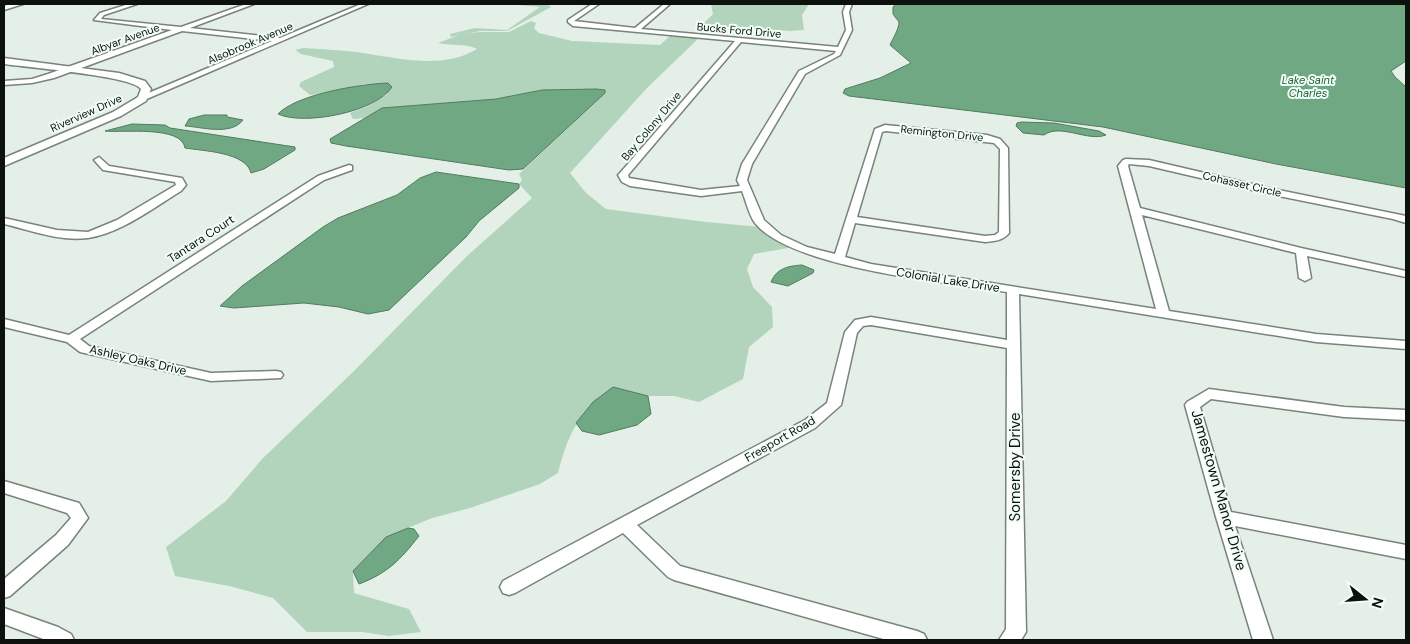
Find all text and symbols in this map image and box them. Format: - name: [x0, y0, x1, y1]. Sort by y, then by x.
- street label: Alsobrook Avenue: [205, 19, 295, 67]
- street label: Bucks Ford Drive: [696, 19, 782, 41]
- street label: Albyar Avenue: [89, 20, 161, 58]
- water label: Lake Saint Charles: [1282, 73, 1335, 100]
- street label: Bay Colony Drive: [618, 89, 684, 163]
- street label: Riverview Drive: [48, 91, 124, 135]
- street label: Remington Drive: [900, 122, 984, 144]
- street label: Cohasset Circle: [1201, 168, 1283, 200]
- street label: Tantara Court: [165, 211, 238, 267]
- street label: Colonial Lake Drive: [895, 264, 1001, 296]
- street label: Ashley Oaks Drive: [88, 341, 188, 379]
- street label: Jamestown Manor Drive: [1186, 407, 1252, 573]
- street label: Freeport Road: [742, 412, 818, 466]
- street label: Somersby Drive: [1005, 412, 1025, 522]
- north arrow: [1340, 574, 1390, 624]
- text: N: [1367, 595, 1388, 610]

